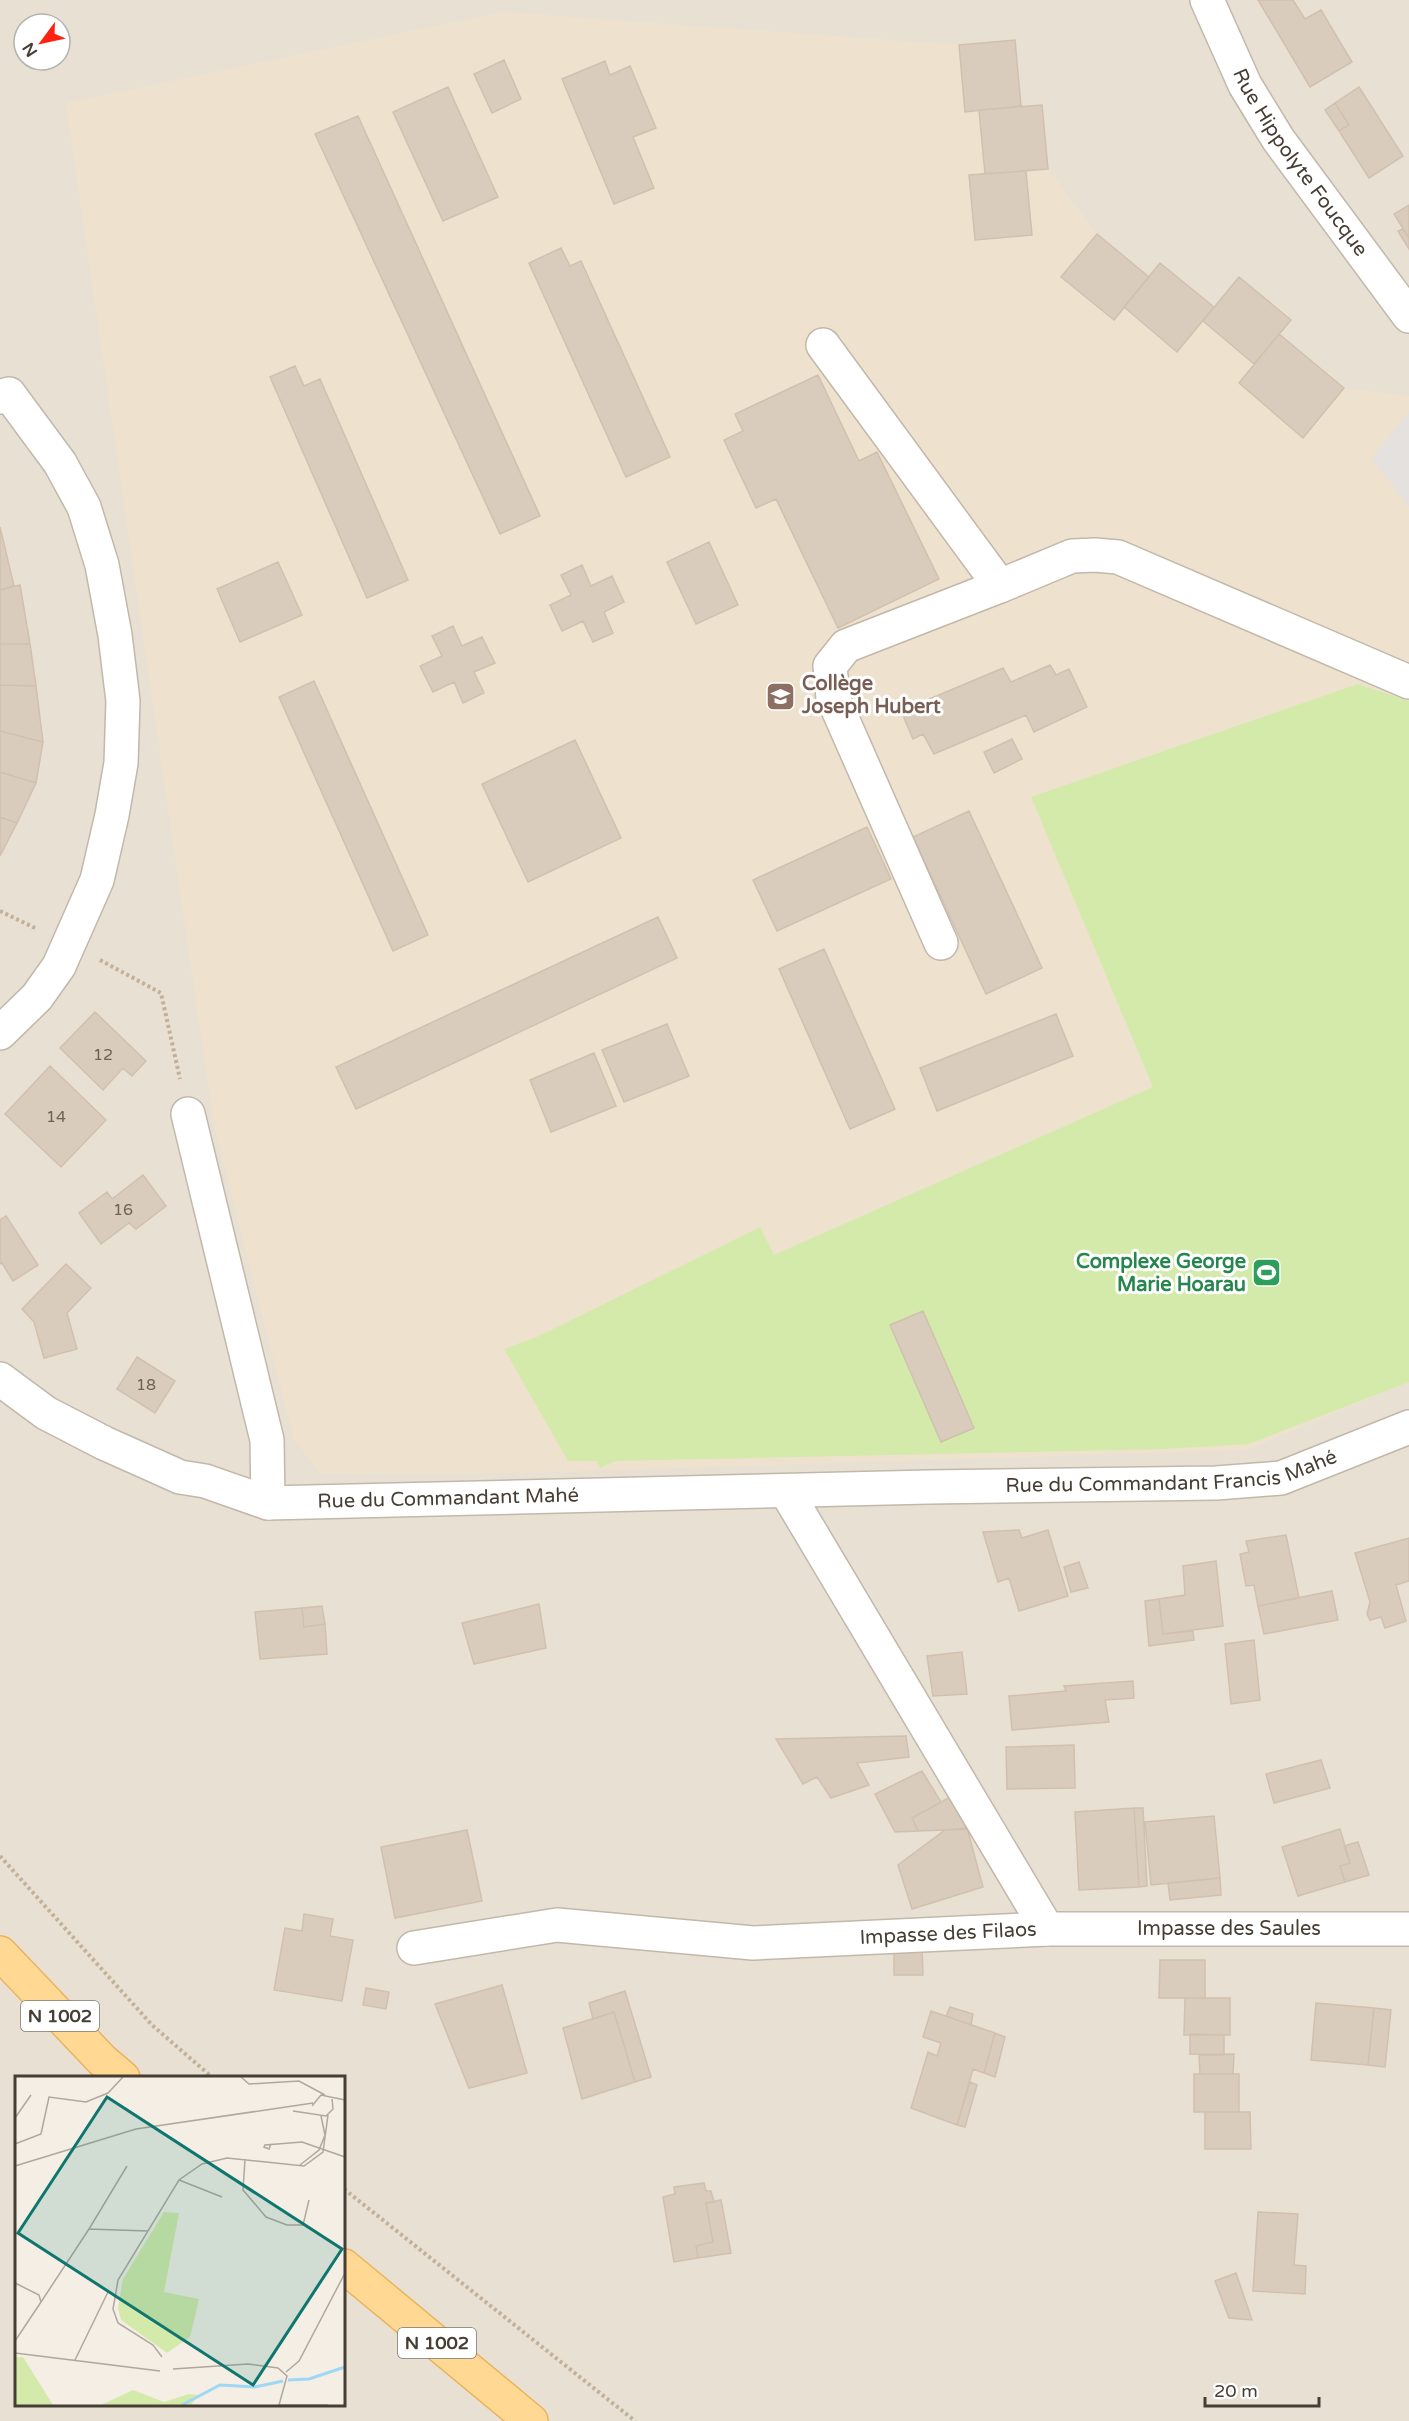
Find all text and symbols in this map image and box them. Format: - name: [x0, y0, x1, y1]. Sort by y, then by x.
- north arrow: [12, 12, 72, 72]
- text: N: [18, 39, 42, 60]
- street label: Rue Hippolyte Foucque: [1227, 65, 1373, 261]
- place label: Collège Joseph Hubert: [801, 672, 941, 719]
- school or university icon: Collège Joseph Hubert: [765, 680, 797, 712]
- house number: 12: [93, 1045, 113, 1065]
- house number: 14: [46, 1107, 66, 1127]
- house number: 16: [113, 1200, 133, 1220]
- place label: Complexe George Marie Hoarau: [1076, 1250, 1246, 1297]
- sports icon: Complexe George Marie Hoarau: [1251, 1257, 1283, 1289]
- house number: 18: [136, 1375, 156, 1395]
- street label: Rue du Commandant Francis Mahé: [1005, 1445, 1340, 1498]
- street label: Rue du Commandant Mahé: [317, 1483, 579, 1514]
- street label: Impasse des Saules: [1137, 1917, 1321, 1941]
- street label: Impasse des Filaos: [859, 1918, 1037, 1950]
- road number: N 1002: [21, 2001, 99, 2031]
- inset map: [15, 2076, 345, 2406]
- road number: N 1002: [398, 2328, 476, 2358]
- scale bar: [1205, 2370, 1319, 2408]
- text: 20 m: [1214, 2380, 1258, 2402]

